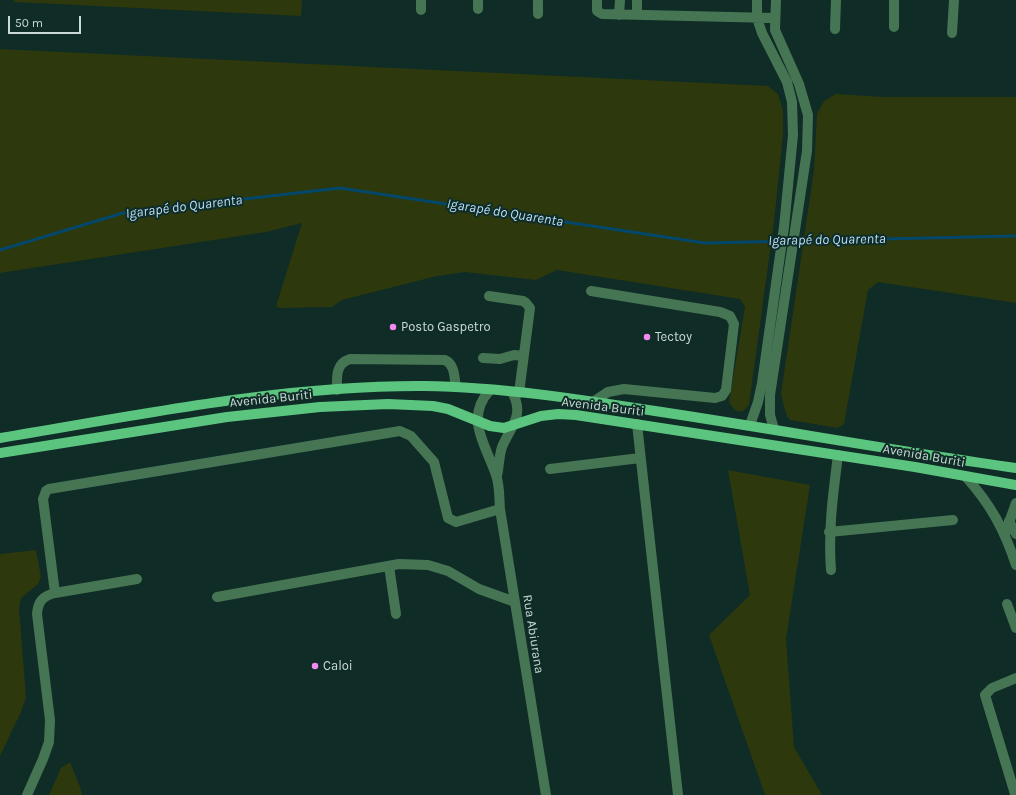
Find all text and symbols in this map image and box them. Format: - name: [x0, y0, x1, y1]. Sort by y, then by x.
- scale bar: [10, 8, 83, 34]
- text: 50 m: [15, 16, 43, 30]
- water label: Igarapé do Quarenta: [125, 192, 243, 222]
- water label: Igarapé do Quarenta: [446, 196, 564, 230]
- water label: Igarapé do Quarenta: [768, 231, 886, 249]
- place label: Posto Gaspetro: [401, 319, 491, 335]
- marker: Posto Gaspetro: [388, 322, 398, 332]
- place label: Tectoy: [655, 329, 692, 345]
- marker: Tectoy: [642, 332, 652, 342]
- street label: Avenida Buriti: [229, 387, 313, 411]
- street label: Avenida Buriti: [561, 394, 645, 420]
- street label: Avenida Buriti: [882, 441, 966, 471]
- street label: Rua Abiurana: [519, 593, 547, 675]
- place label: Caloi: [323, 658, 353, 674]
- marker: Caloi: [310, 661, 320, 671]

